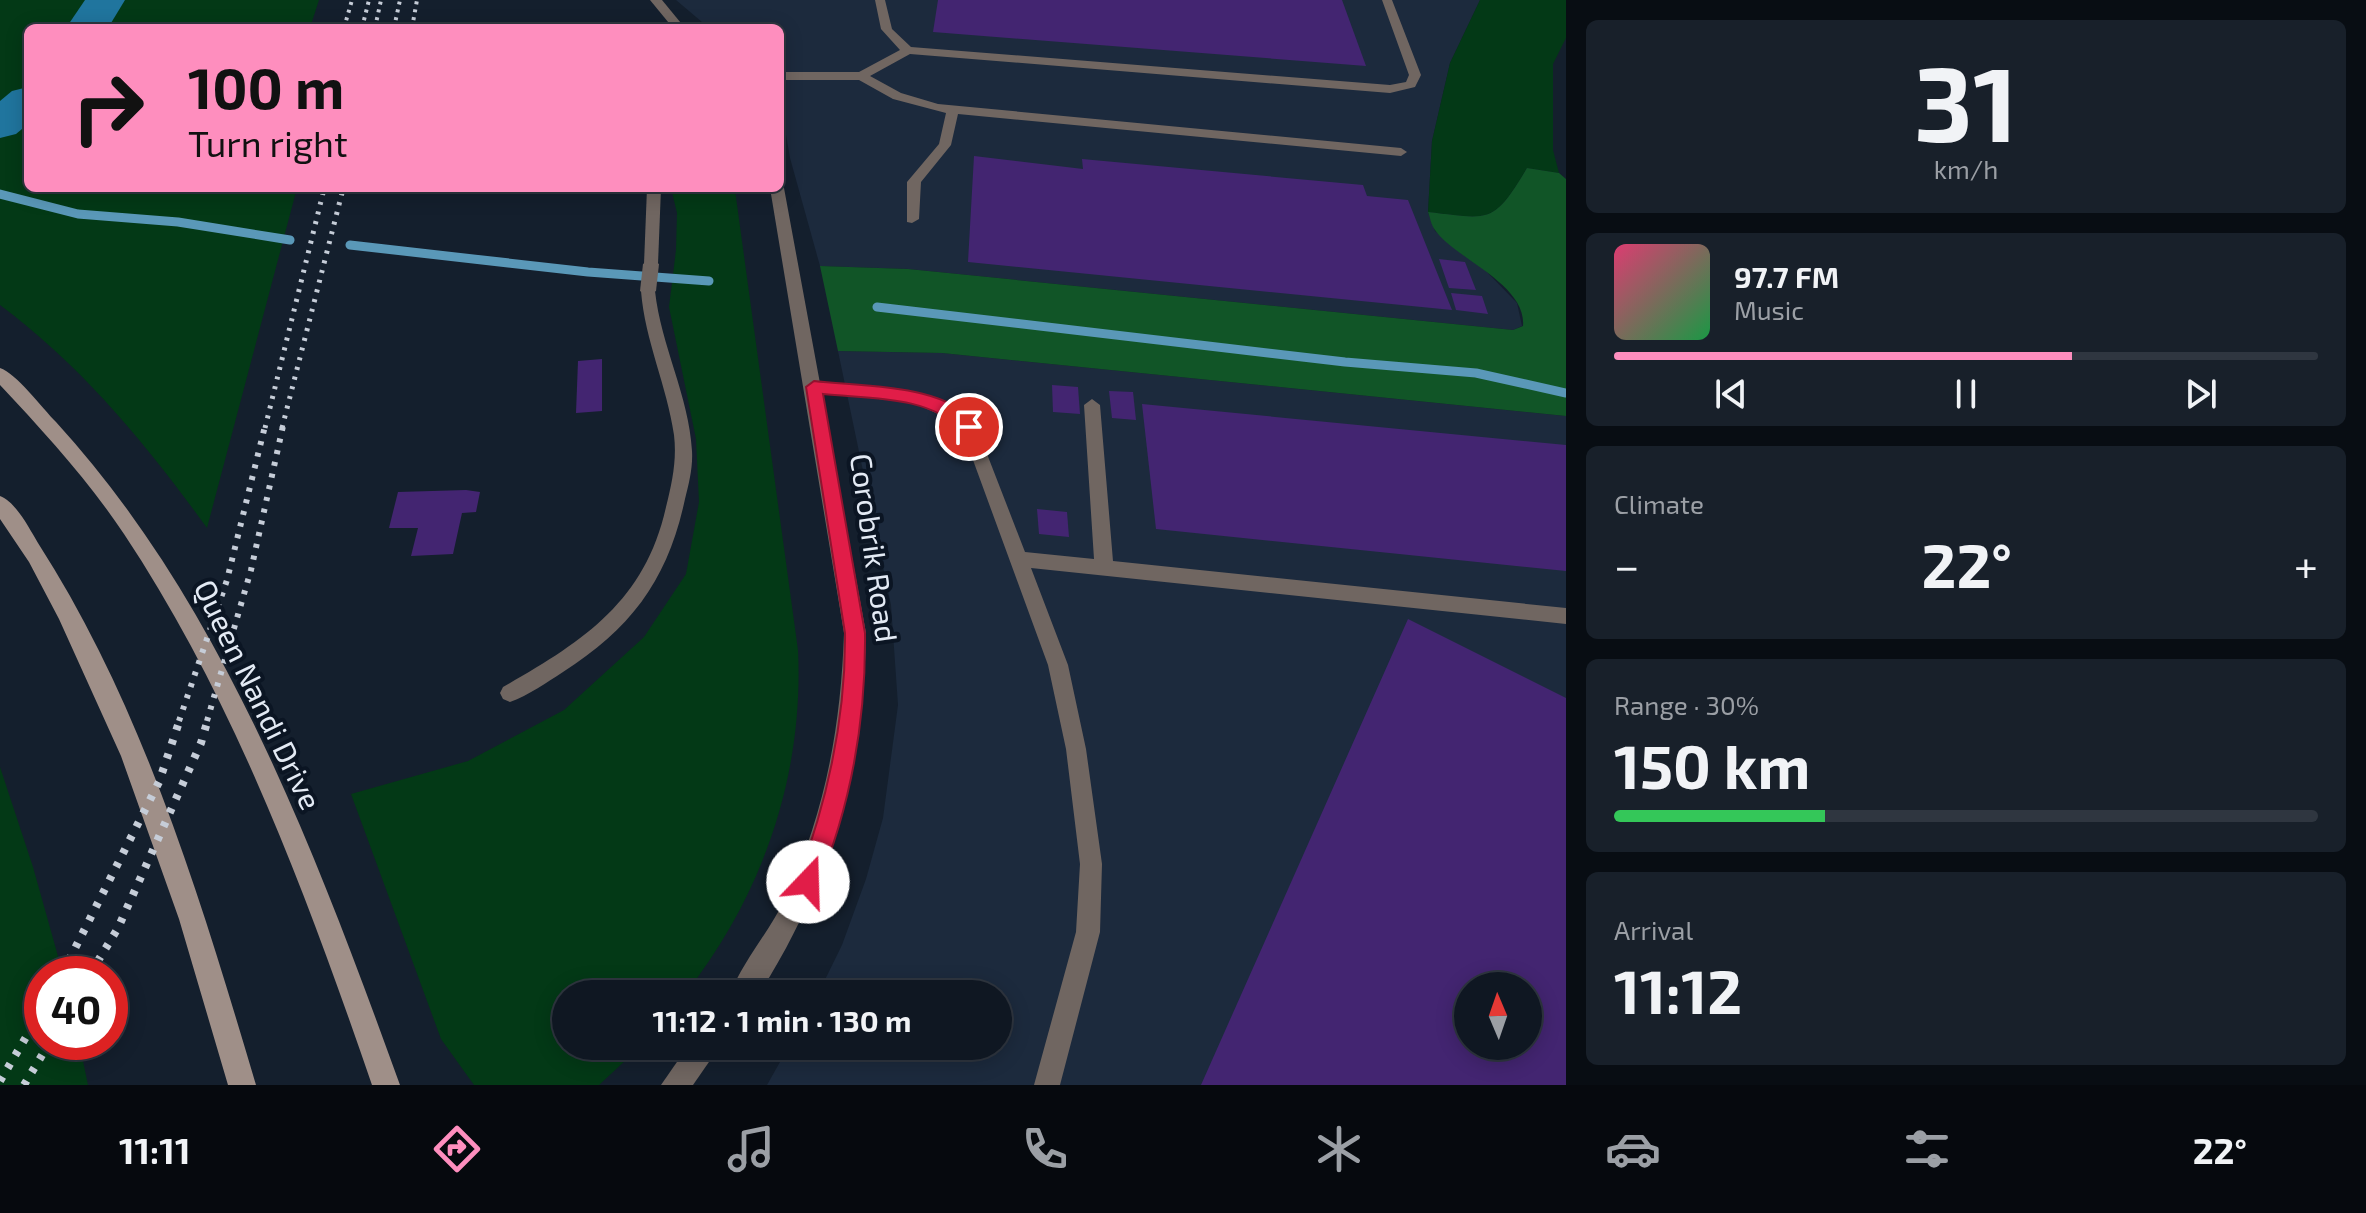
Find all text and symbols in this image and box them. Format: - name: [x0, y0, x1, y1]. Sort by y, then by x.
- text: 31: [1914, 38, 2018, 163]
- text: 100 m: [188, 53, 344, 120]
- icon: right: [56, 56, 160, 160]
- text: Turn right: [188, 121, 348, 164]
- text: km/h: [1934, 153, 1998, 184]
- text: 97.7 FM: [1734, 258, 1839, 294]
- text: Music: [1734, 294, 1804, 325]
- icon: previous: [1709, 372, 1753, 416]
- icon: pause: [1944, 372, 1988, 416]
- icon: next: [2179, 372, 2223, 416]
- pin: [935, 393, 1003, 461]
- icon: arrive: [947, 405, 991, 449]
- street label: Corobrik Road: [844, 451, 906, 644]
- text: Climate: [1614, 488, 1704, 519]
- text: 22°: [1922, 528, 2012, 600]
- text: −: [1614, 538, 1640, 591]
- text: +: [2294, 538, 2318, 591]
- street label: Queen Nandi Drive: [188, 573, 330, 815]
- text: Range · 30%: [1614, 689, 1759, 720]
- text: 150 km: [1614, 729, 1810, 801]
- position arrow: [766, 840, 850, 924]
- text: Arrival: [1614, 914, 1693, 945]
- text: 11:12: [1614, 954, 1742, 1026]
- speed limit sign: 40: [24, 956, 128, 1060]
- north arrow: [1454, 972, 1542, 1060]
- map controls: [1454, 972, 1542, 1060]
- text: 11:12 · 1 min · 130 m: [653, 1002, 912, 1038]
- icon: directions: [429, 1121, 485, 1177]
- icon: music: [723, 1121, 779, 1177]
- icon: phone: [1017, 1121, 1073, 1177]
- icon: climate: [1311, 1121, 1367, 1177]
- icon: car: [1605, 1121, 1661, 1177]
- icon: filters: [1899, 1121, 1955, 1177]
- text: 11:11: [119, 1128, 190, 1171]
- text: 22°: [2193, 1128, 2247, 1171]

